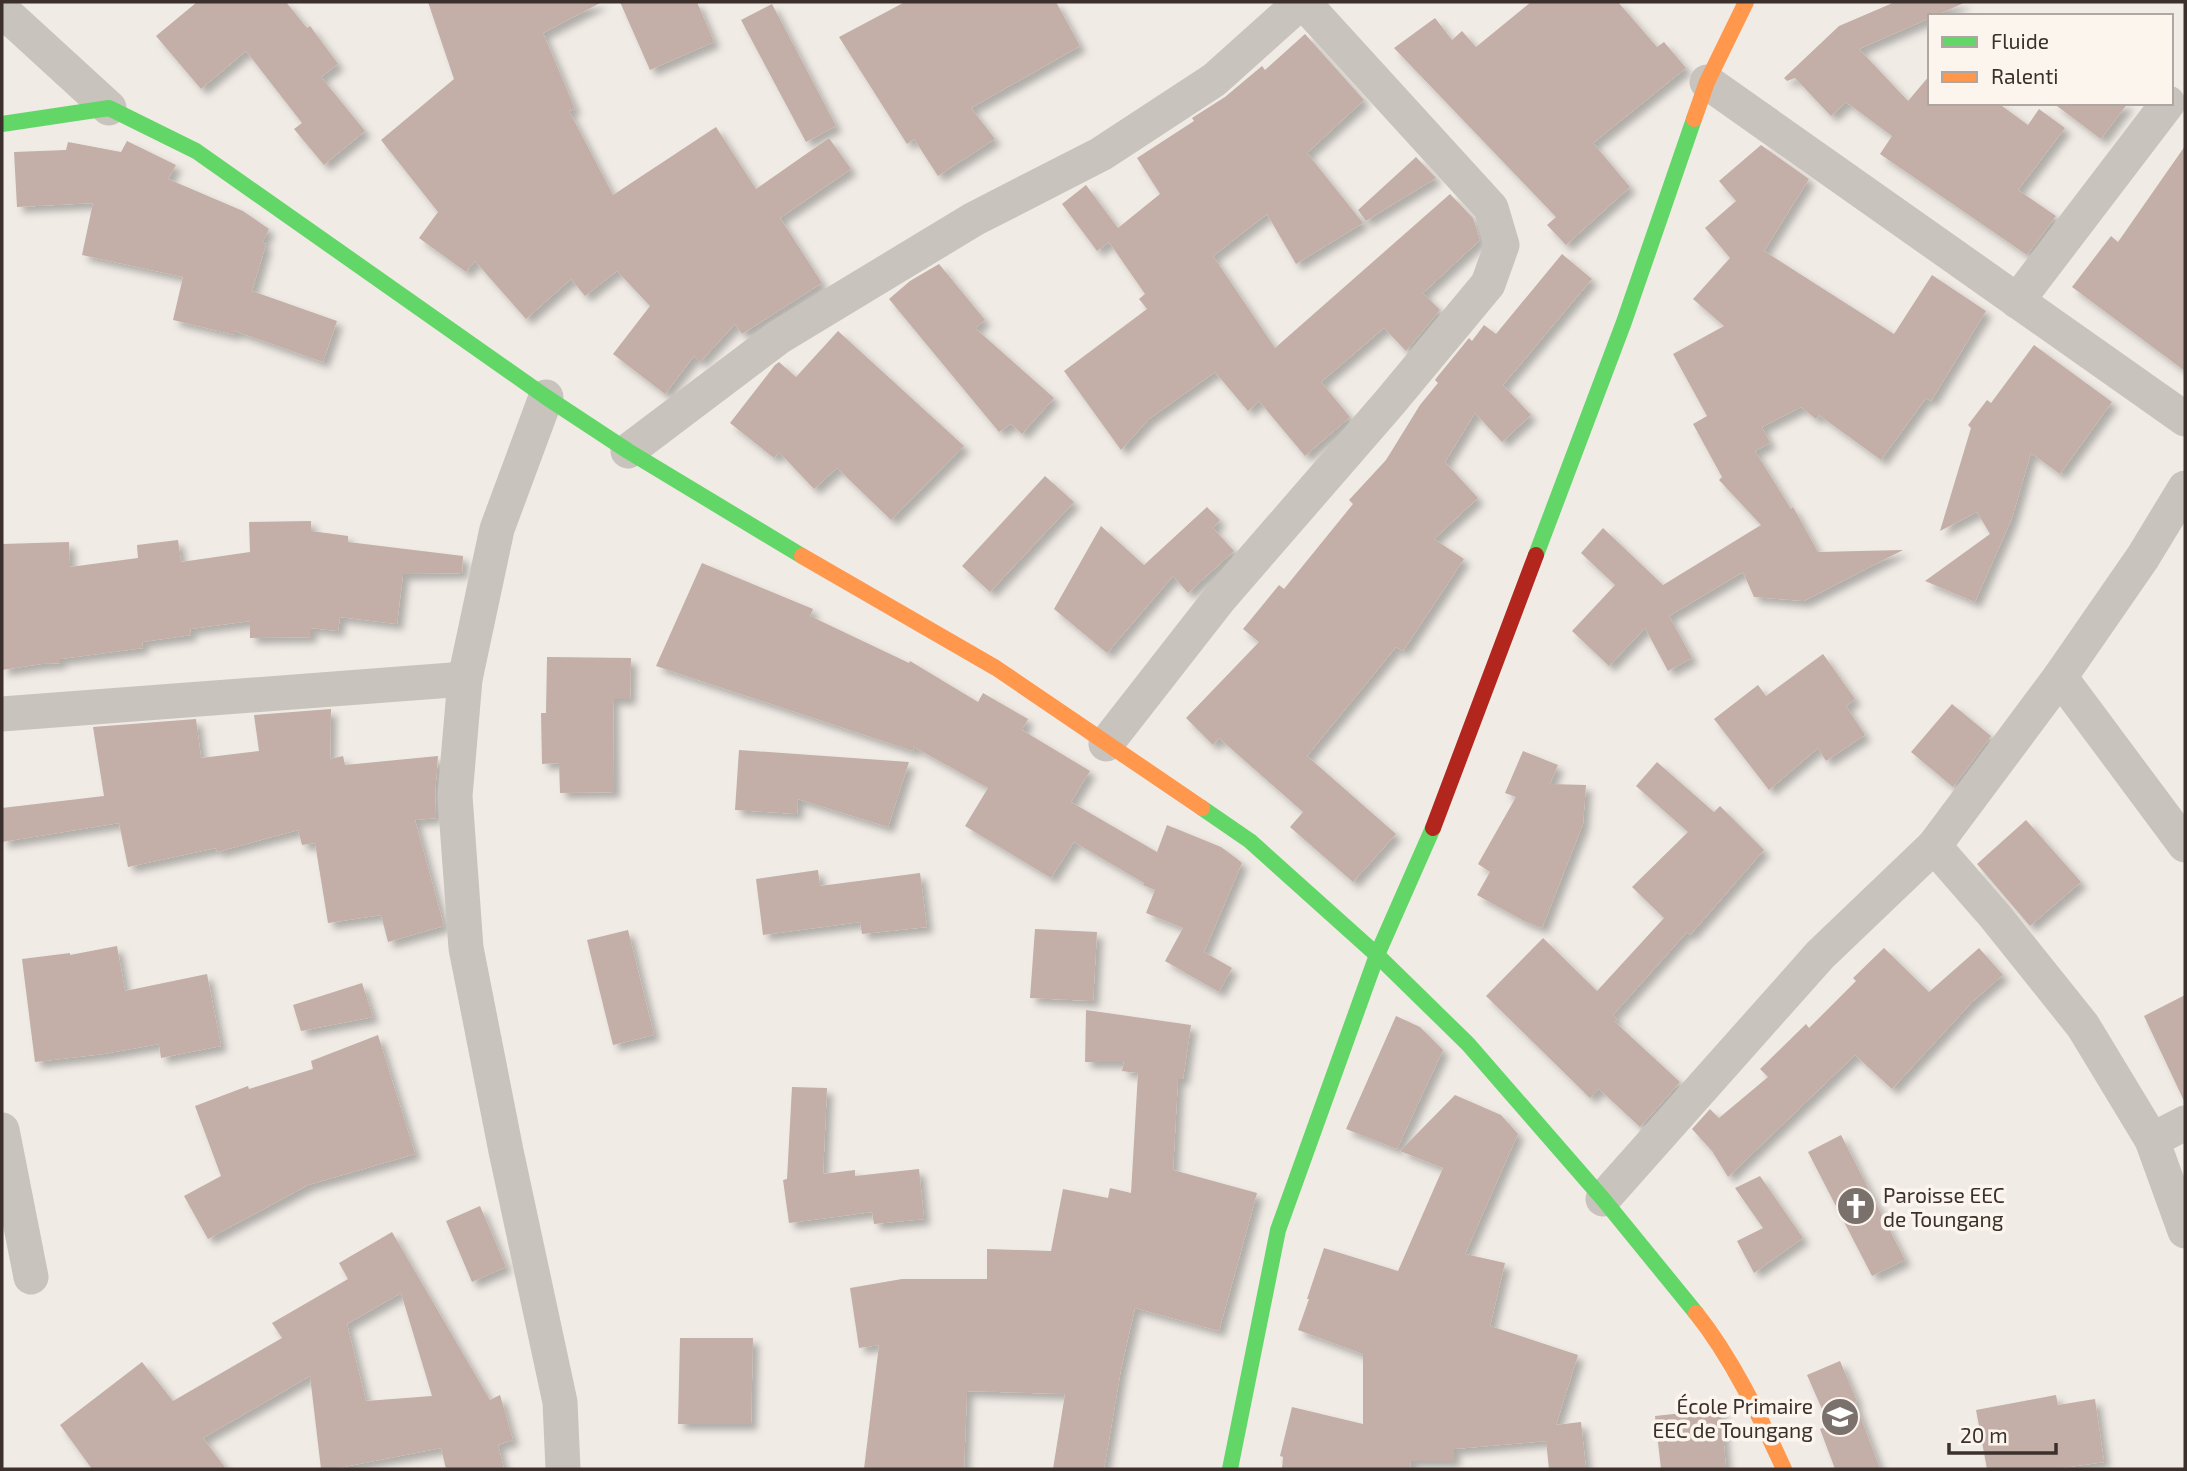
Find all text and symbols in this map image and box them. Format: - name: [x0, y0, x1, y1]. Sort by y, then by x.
- legend: [1928, 14, 2173, 105]
- text: Fluide: [1991, 28, 2049, 53]
- text: Ralenti: [1991, 63, 2058, 88]
- place label: Paroisse EEC de Toungang: [1883, 1182, 2005, 1231]
- church icon: Paroisse EEC de Toungang: [1835, 1185, 1877, 1227]
- place label: École Primaire EEC de Toungang: [1652, 1393, 1813, 1442]
- school or university icon: École Primaire EEC de Toungang: [1819, 1396, 1861, 1438]
- scale bar: [1949, 1412, 2056, 1456]
- text: 20 m: [1960, 1422, 2008, 1447]

